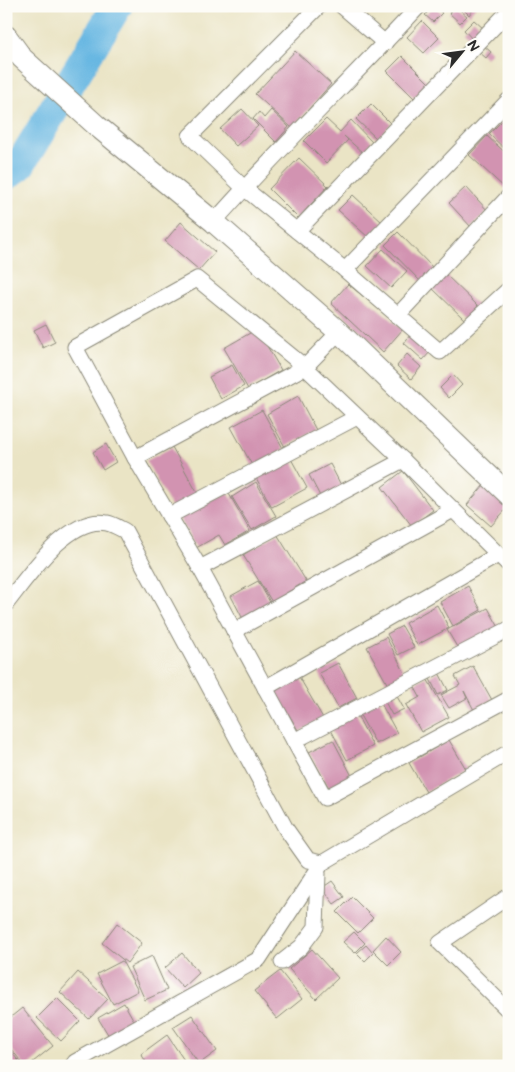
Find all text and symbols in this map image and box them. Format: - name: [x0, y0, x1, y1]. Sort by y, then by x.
- north arrow: [438, 28, 488, 78]
- text: N: [463, 37, 483, 55]

